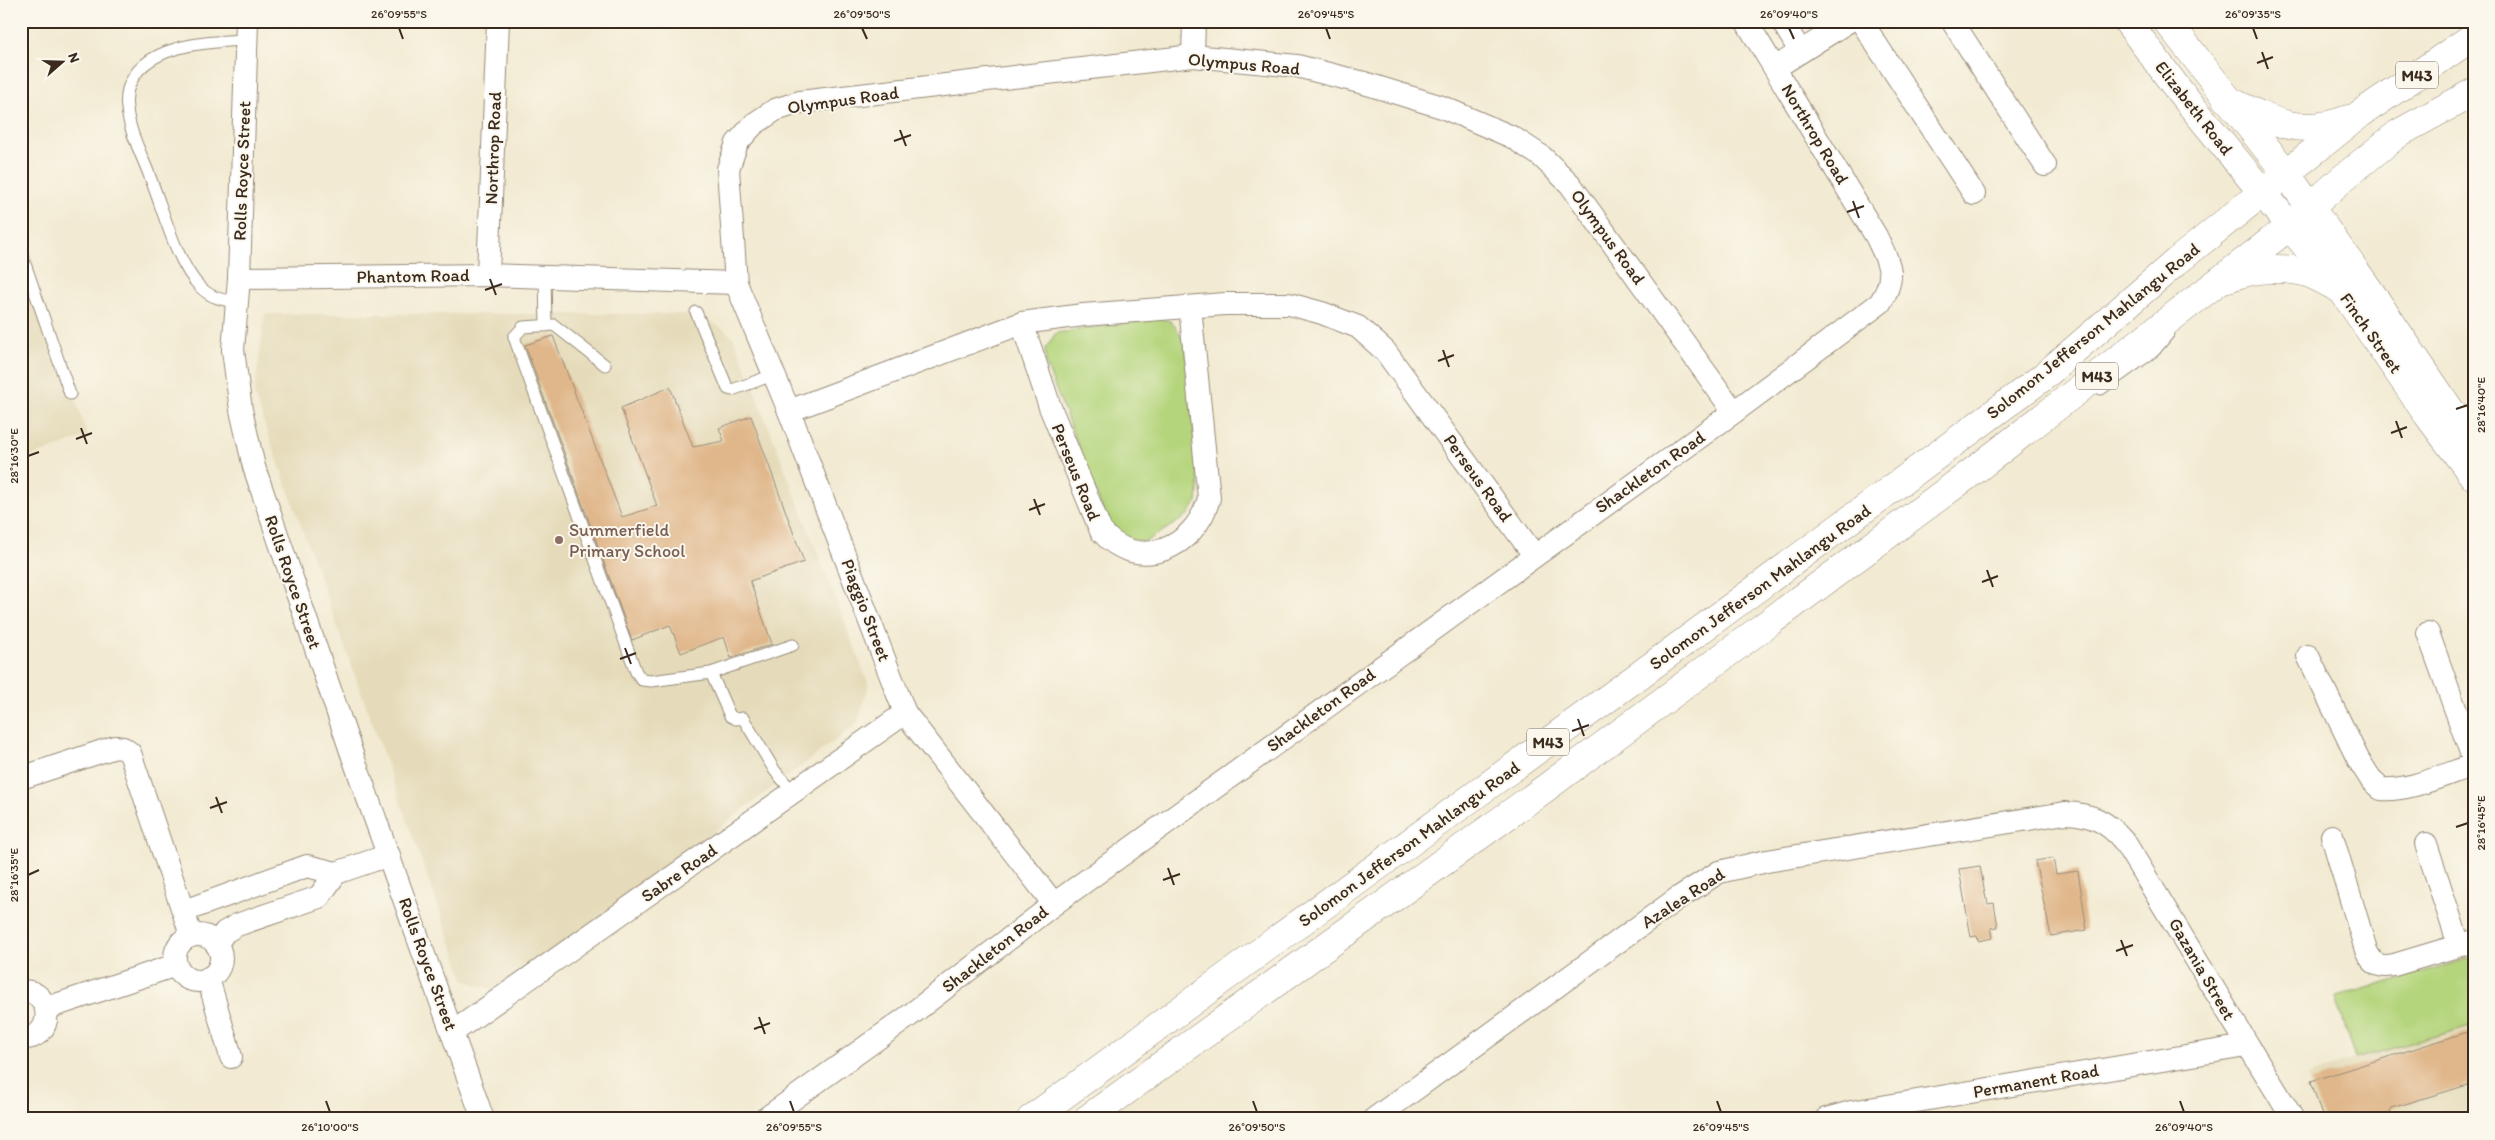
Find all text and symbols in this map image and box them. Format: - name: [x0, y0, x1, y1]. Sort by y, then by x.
- text: 26°09'55"S: [371, 7, 427, 21]
- text: 26°09'50"S: [834, 7, 891, 21]
- text: 26°09'45"S: [1298, 7, 1355, 21]
- text: 26°09'40"S: [1760, 7, 1818, 21]
- text: 26°09'35"S: [2225, 7, 2281, 21]
- north arrow: [38, 38, 88, 88]
- street label: Olympus Road: [1187, 48, 1301, 80]
- text: N: [64, 50, 83, 65]
- street label: Elizabeth Road: [2150, 57, 2238, 160]
- road number: M43: [2396, 62, 2438, 88]
- street label: Northrop Road: [1776, 80, 1854, 188]
- street label: Olympus Road: [786, 81, 900, 119]
- street label: Northrop Road: [480, 91, 506, 205]
- street label: Rolls Royce Street: [229, 100, 255, 241]
- street label: Olympus Road: [1566, 185, 1650, 289]
- street label: Solomon Jefferson Mahlangu Road: [1982, 238, 2204, 424]
- street label: Phantom Road: [356, 264, 470, 288]
- street label: Finch Street: [2335, 288, 2407, 378]
- road number: M43: [2076, 362, 2118, 390]
- text: 28°16'40"E: [2474, 377, 2488, 433]
- street label: Perseus Road: [1047, 420, 1106, 524]
- street label: Shackleton Road: [1591, 426, 1709, 518]
- text: 28°16'30"E: [7, 428, 21, 484]
- street label: Perseus Road: [1439, 430, 1517, 526]
- street label: Solomon Jefferson Mahlangu Road: [1645, 499, 1875, 675]
- street label: Rolls Royce Street: [260, 512, 326, 652]
- place label: Summerfield Primary School: [569, 519, 685, 562]
- marker: Summerfield Primary School: [553, 534, 565, 546]
- street label: Piaggio Street: [836, 556, 896, 665]
- street label: Shackleton Road: [1262, 663, 1380, 757]
- road number: M43: [1527, 729, 1569, 756]
- street label: Solomon Jefferson Mahlangu Road: [1294, 756, 1524, 932]
- text: 28°16'45"E: [2474, 795, 2488, 851]
- street label: Sabre Road: [637, 839, 721, 907]
- text: 28°16'35"E: [7, 847, 21, 902]
- street label: Azalea Road: [1637, 863, 1729, 933]
- street label: Rolls Royce Street: [394, 895, 462, 1034]
- street label: Shackleton Road: [937, 901, 1053, 997]
- street label: Gazania Street: [2164, 914, 2240, 1024]
- street label: Permanent Road: [1971, 1059, 2101, 1103]
- text: 26°10'00"S: [301, 1120, 359, 1134]
- text: 26°09'55"S: [766, 1120, 822, 1134]
- text: 26°09'50"S: [1229, 1120, 1286, 1134]
- text: 26°09'45"S: [1693, 1120, 1750, 1134]
- text: 26°09'40"S: [2155, 1120, 2213, 1134]

